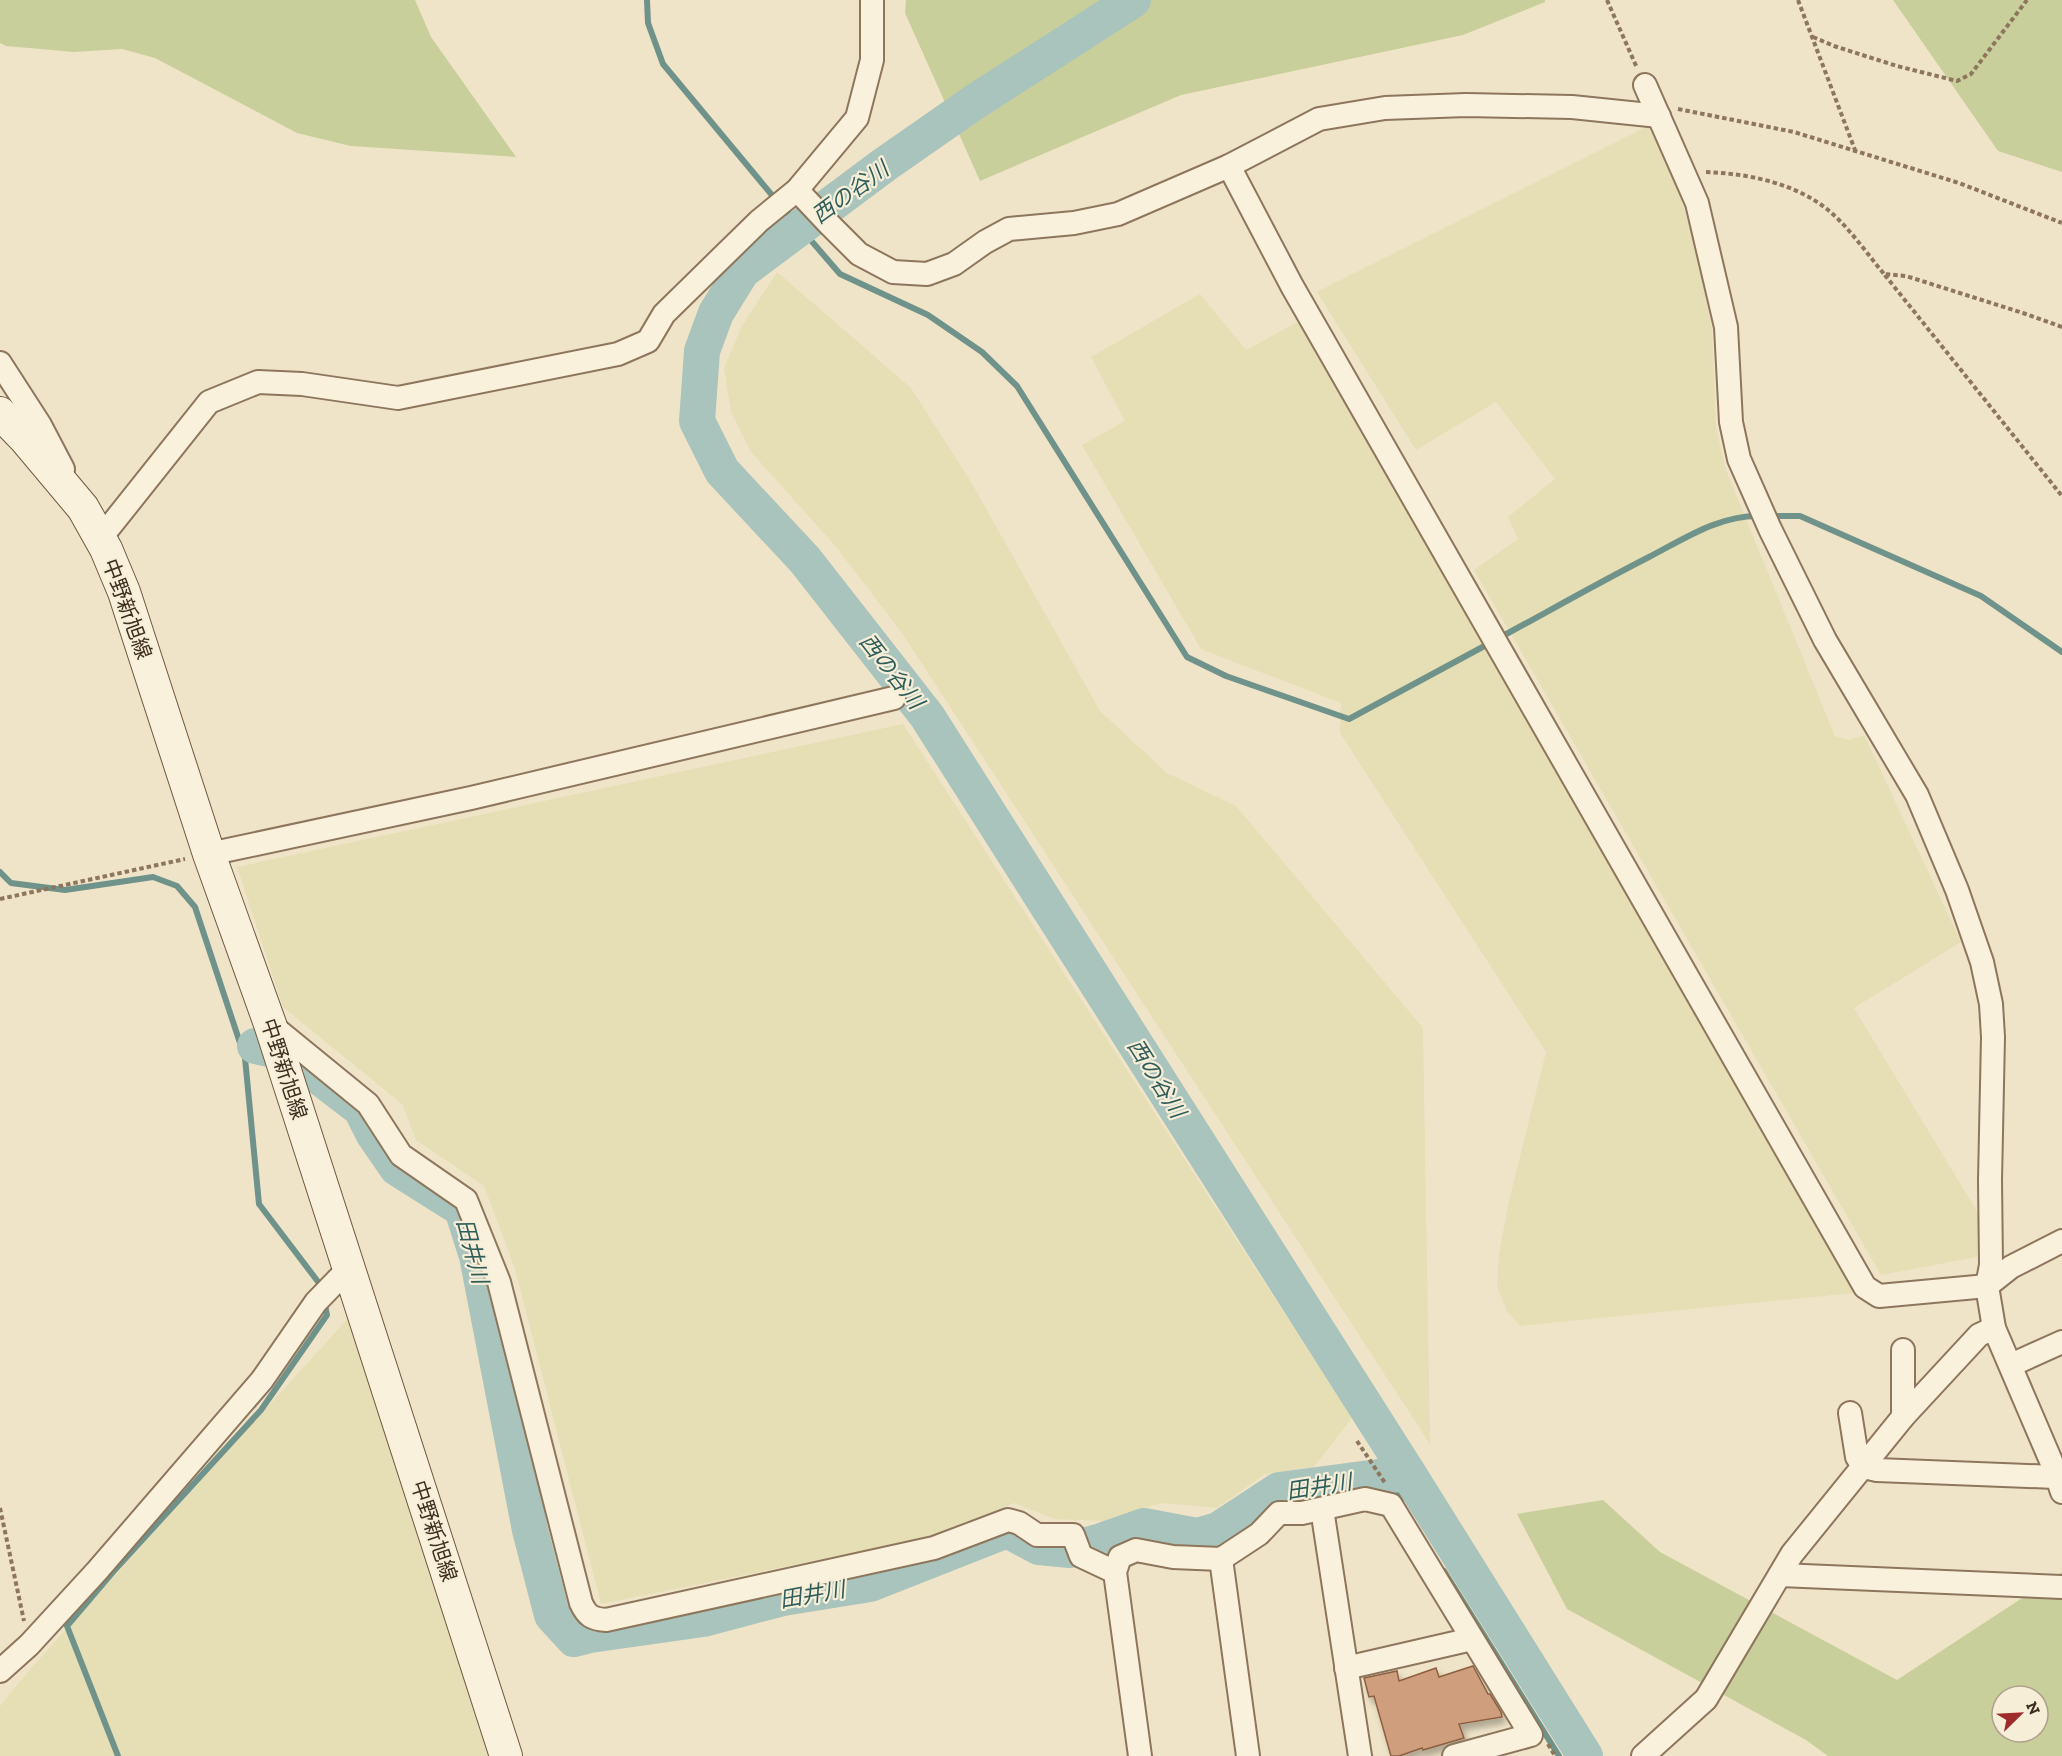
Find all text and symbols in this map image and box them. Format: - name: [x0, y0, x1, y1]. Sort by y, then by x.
- water label: 西の谷川: [807, 154, 895, 229]
- street label: 中野新旭線: [98, 555, 157, 662]
- water label: 西の谷川: [854, 628, 931, 716]
- street label: 中野新旭線: [256, 1015, 313, 1123]
- water label: 西の谷川: [1122, 1034, 1192, 1124]
- water label: 田井川: [451, 1216, 495, 1288]
- water label: 田井川: [1284, 1468, 1356, 1505]
- street label: 中野新旭線: [406, 1477, 463, 1585]
- water label: 田井川: [777, 1575, 849, 1614]
- north arrow: [1990, 1684, 2050, 1744]
- text: N: [2022, 1699, 2044, 1718]

